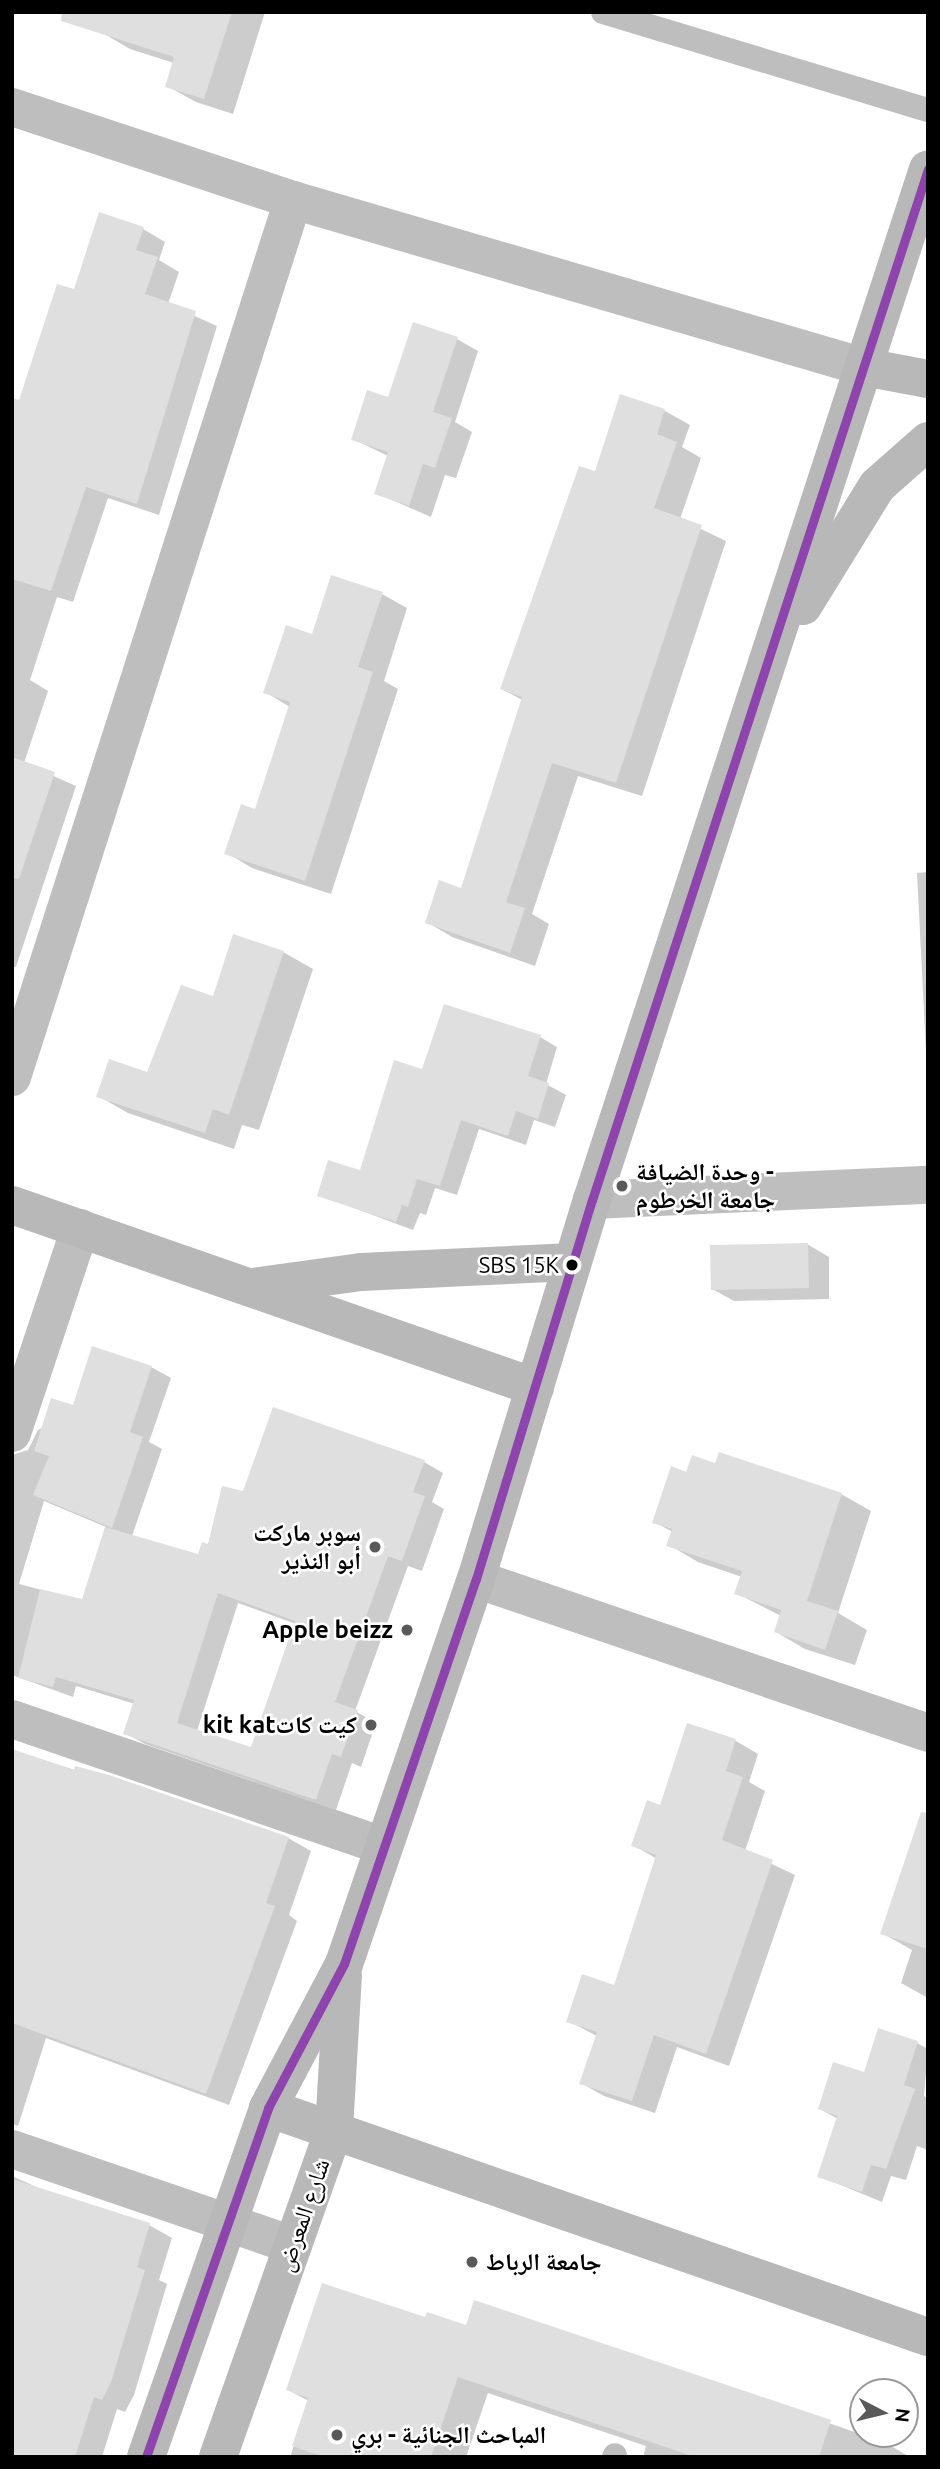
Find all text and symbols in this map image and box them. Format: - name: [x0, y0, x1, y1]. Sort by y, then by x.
- place label: وحدة الضيافة - جامعة الخرطوم: [636, 1158, 775, 1214]
- marker: وحدة الضيافة - جامعة الخرطوم: [614, 1178, 630, 1194]
- place label: SBS 15K: [479, 1252, 559, 1278]
- marker: SBS 15K: [565, 1258, 579, 1272]
- place label: سوبر ماركت أبو النذير: [253, 1519, 361, 1575]
- marker: سوبر ماركت أبو النذير: [367, 1539, 383, 1555]
- place label: Apple beizz: [262, 1616, 393, 1644]
- marker: Apple beizz: [399, 1622, 415, 1638]
- place label: kit katكيت كات: [203, 1711, 357, 1739]
- marker: kit katكيت كات: [363, 1717, 379, 1733]
- street label: شارع المعرض: [270, 2155, 336, 2275]
- place label: جامعة الرباط: [486, 2248, 601, 2276]
- marker: جامعة الرباط: [464, 2254, 480, 2270]
- north arrow: [849, 2378, 919, 2448]
- text: N: [891, 2407, 915, 2424]
- place label: المباحث الجنائية - بري: [351, 2421, 546, 2449]
- marker: المباحث الجنائية - بري: [329, 2427, 345, 2443]

